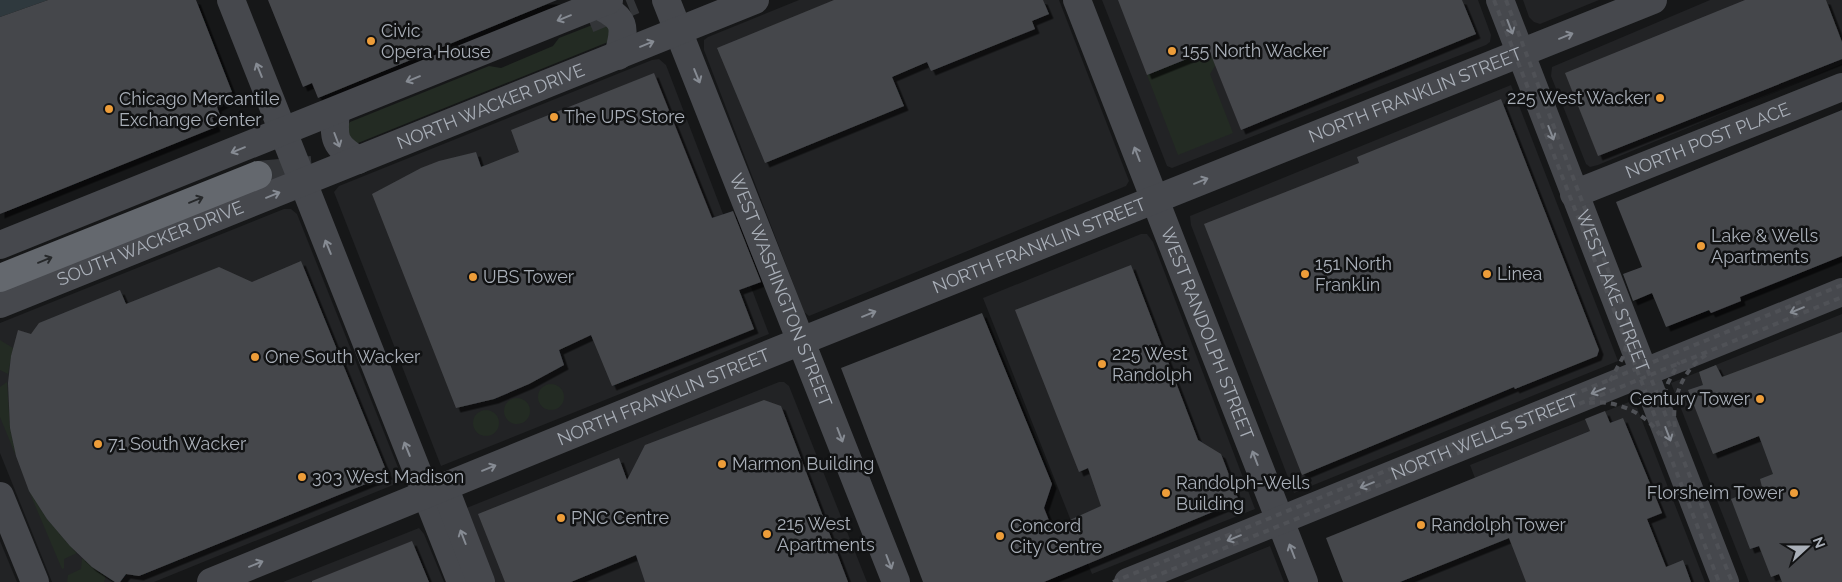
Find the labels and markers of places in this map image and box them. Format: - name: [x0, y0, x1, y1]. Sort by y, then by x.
- place label: Civic Opera House: [381, 20, 491, 62]
- marker: Civic Opera House: [365, 35, 377, 47]
- place label: 155 North Wacker: [1182, 40, 1329, 61]
- marker: 155 North Wacker: [1166, 45, 1178, 57]
- place label: 225 West Wacker: [1507, 87, 1651, 108]
- place label: Chicago Mercantile Exchange Center: [119, 88, 280, 130]
- marker: 225 West Wacker: [1654, 92, 1666, 104]
- marker: Chicago Mercantile Exchange Center: [103, 103, 115, 115]
- place label: The UPS Store: [564, 106, 685, 127]
- marker: The UPS Store: [548, 111, 560, 123]
- place label: Lake & Wells Apartments: [1711, 225, 1818, 267]
- marker: Lake & Wells Apartments: [1695, 240, 1707, 252]
- place label: 151 North Franklin: [1315, 253, 1392, 295]
- place label: Linea: [1497, 263, 1542, 284]
- place label: UBS Tower: [483, 266, 575, 287]
- marker: 151 North Franklin: [1299, 268, 1311, 280]
- marker: Linea: [1481, 268, 1493, 280]
- marker: UBS Tower: [467, 271, 479, 283]
- place label: 225 West Randolph: [1112, 343, 1192, 385]
- place label: One South Wacker: [265, 346, 421, 367]
- marker: One South Wacker: [249, 351, 261, 363]
- marker: 225 West Randolph: [1096, 358, 1108, 370]
- place label: Century Tower: [1630, 388, 1751, 409]
- marker: Century Tower: [1754, 393, 1766, 405]
- place label: 71 South Wacker: [108, 433, 247, 454]
- marker: 71 South Wacker: [92, 438, 104, 450]
- place label: Marmon Building: [732, 453, 874, 474]
- marker: Marmon Building: [716, 458, 728, 470]
- place label: 303 West Madison: [312, 466, 464, 487]
- marker: 303 West Madison: [296, 471, 308, 483]
- place label: Randolph-Wells Building: [1176, 472, 1310, 514]
- place label: Florsheim Tower: [1647, 482, 1785, 503]
- marker: Randolph-Wells Building: [1160, 487, 1172, 499]
- marker: Florsheim Tower: [1788, 487, 1800, 499]
- place label: PNC Centre: [571, 507, 669, 528]
- marker: PNC Centre: [555, 512, 567, 524]
- place label: 215 West Apartments: [777, 513, 875, 555]
- place label: Randolph Tower: [1431, 514, 1567, 535]
- place label: Concord City Centre: [1010, 515, 1103, 557]
- marker: Randolph Tower: [1415, 519, 1427, 531]
- marker: 215 West Apartments: [761, 528, 773, 540]
- marker: Concord City Centre: [994, 530, 1006, 542]

